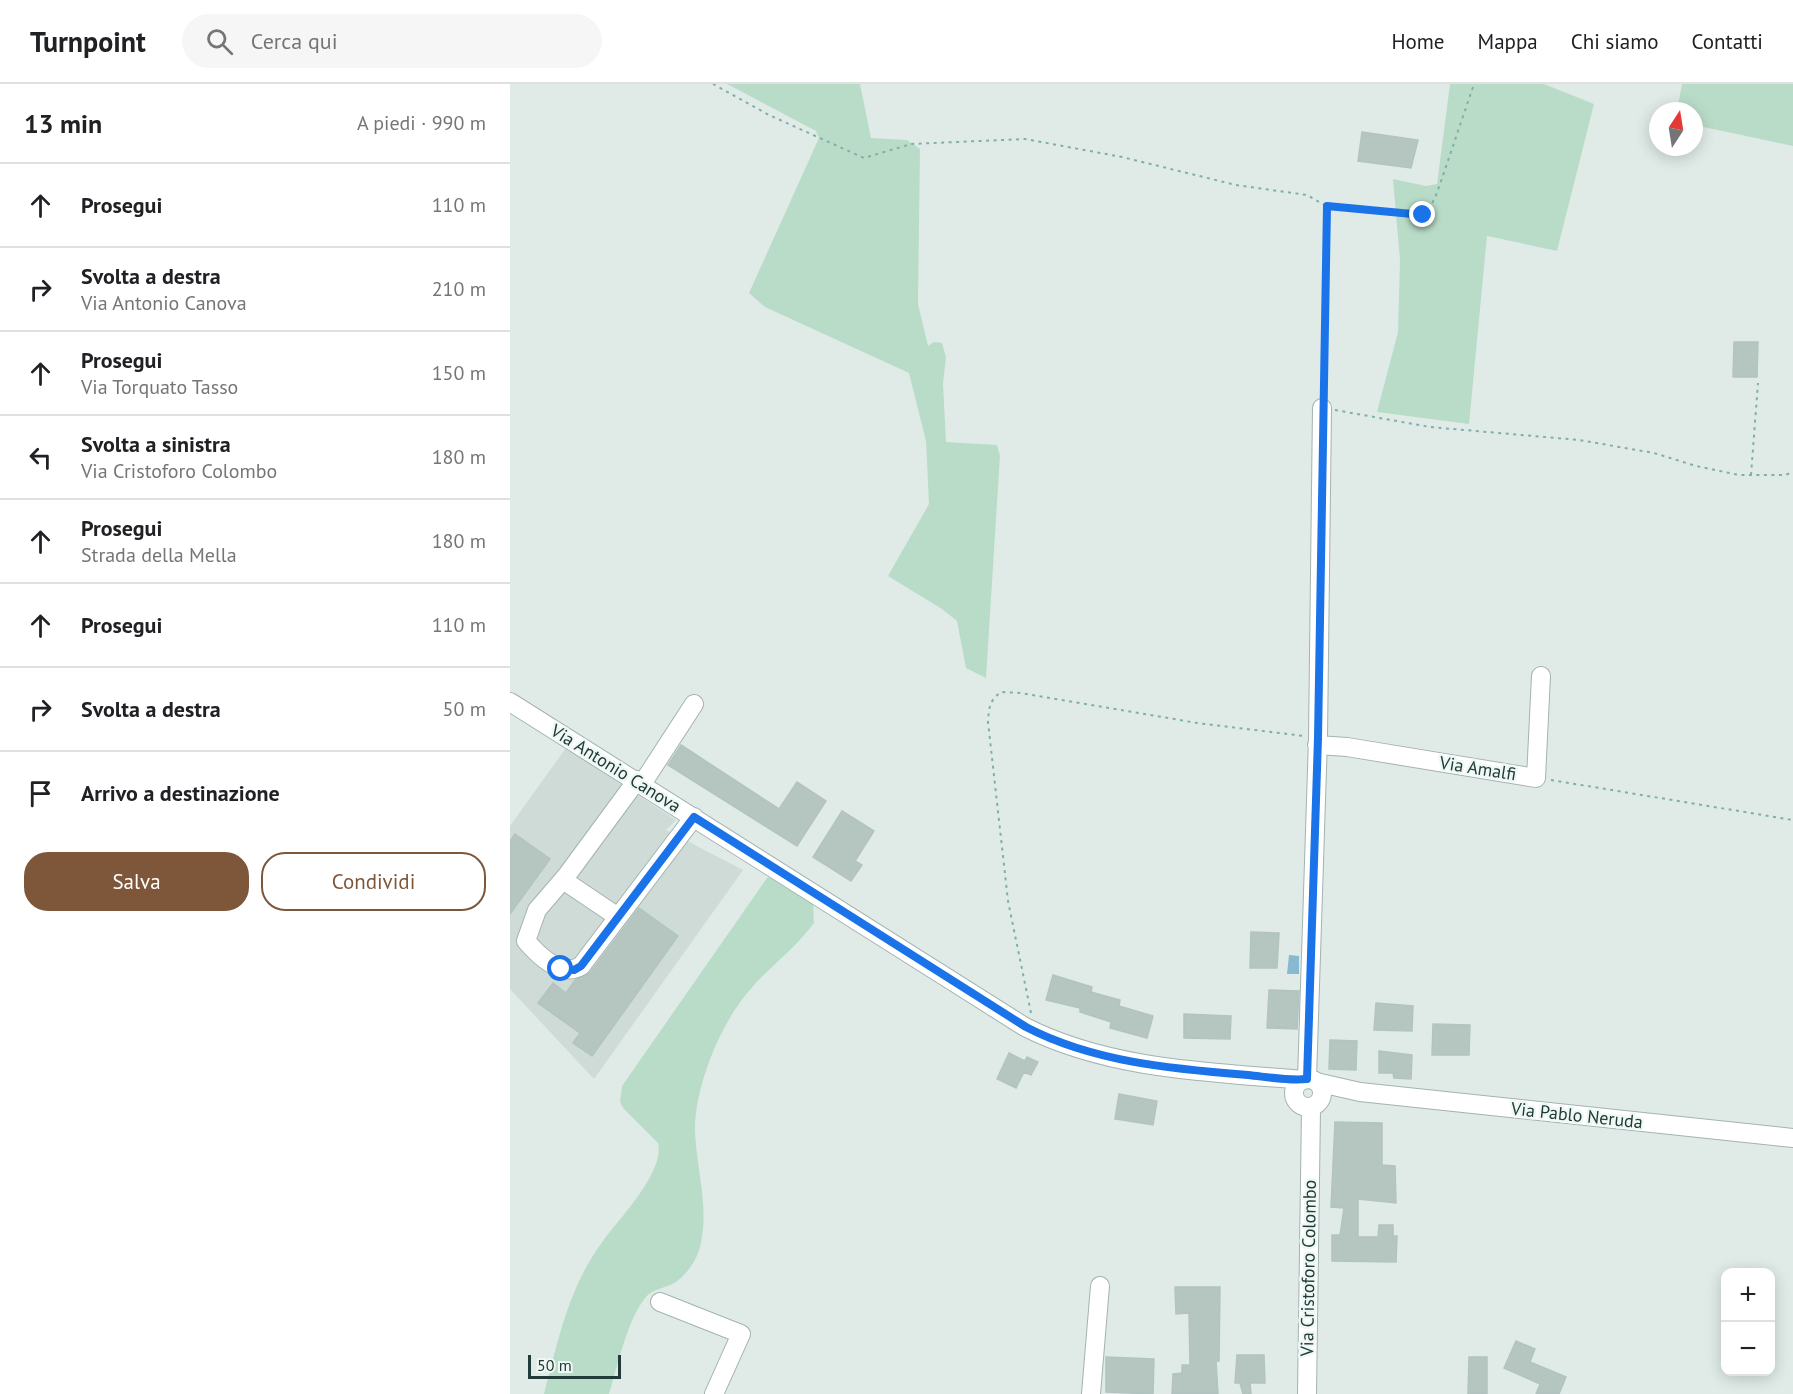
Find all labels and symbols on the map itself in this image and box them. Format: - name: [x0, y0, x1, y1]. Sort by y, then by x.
- north arrow: [1649, 102, 1703, 156]
- route end: [1409, 201, 1435, 227]
- street label: Via Antonio Canova: [546, 718, 685, 817]
- street label: Via Amalfi: [1437, 750, 1518, 785]
- route start: [547, 955, 573, 981]
- street label: Via Pablo Neruda: [1509, 1097, 1644, 1133]
- street label: Via Cristoforo Colombo: [1295, 1180, 1321, 1357]
- scale bar: [528, 1352, 621, 1380]

